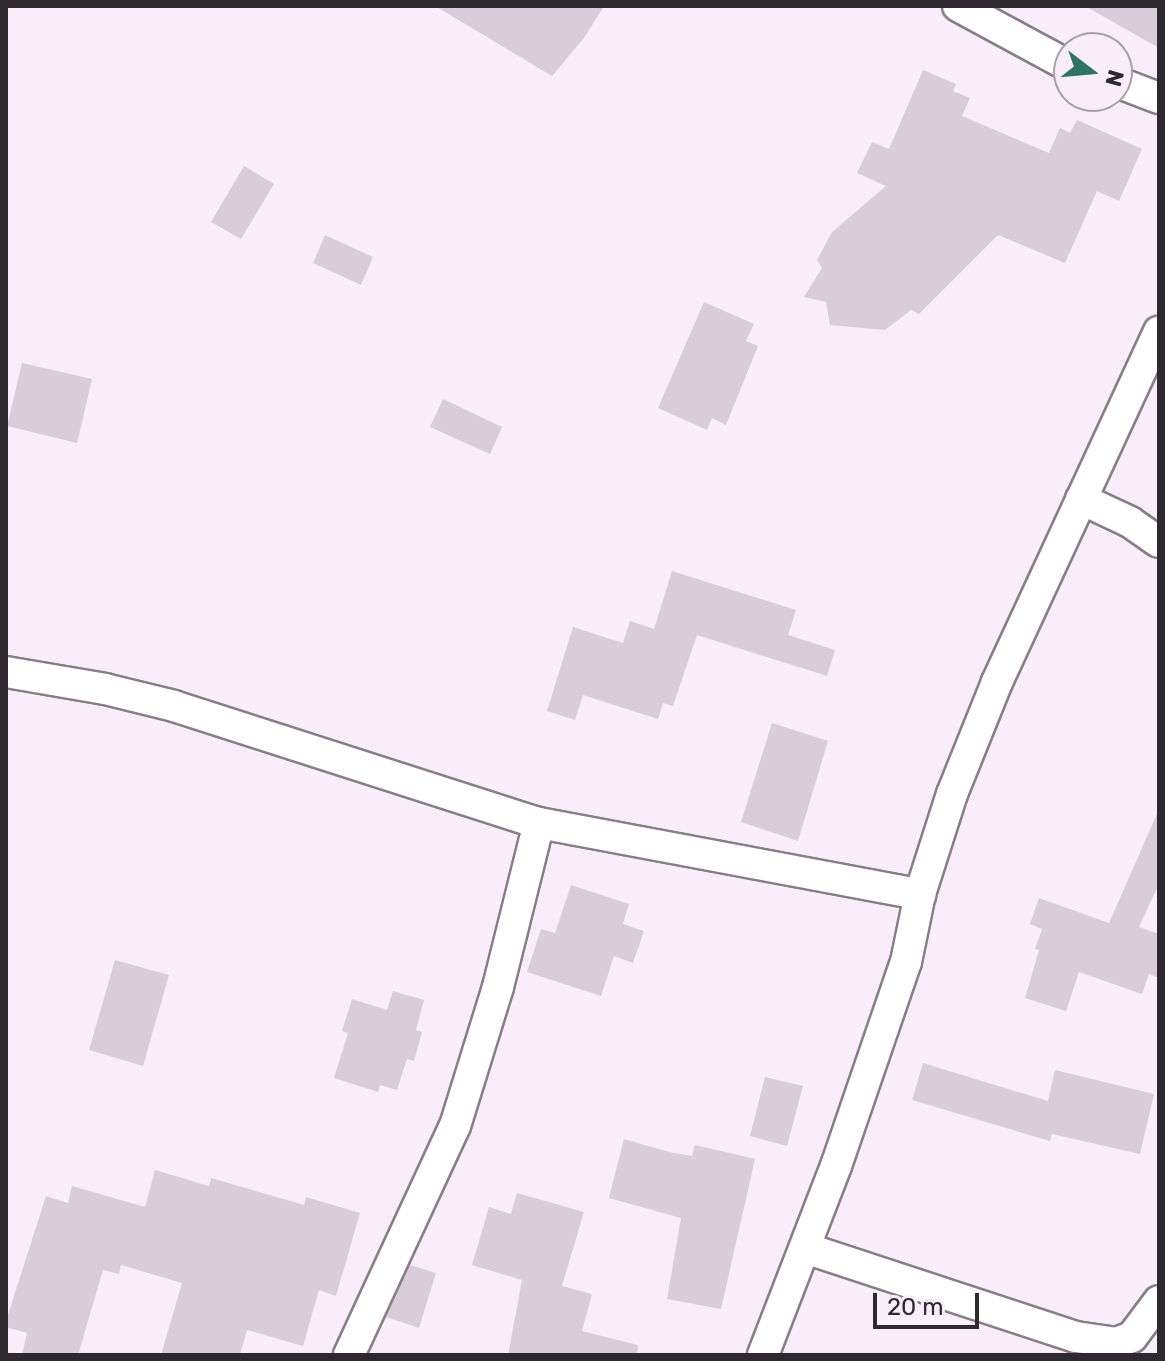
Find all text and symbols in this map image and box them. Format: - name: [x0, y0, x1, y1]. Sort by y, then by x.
- north arrow: [1053, 32, 1133, 112]
- text: N: [1099, 67, 1130, 90]
- scale bar: [877, 1277, 983, 1327]
- text: 20 m: [887, 1293, 944, 1321]

